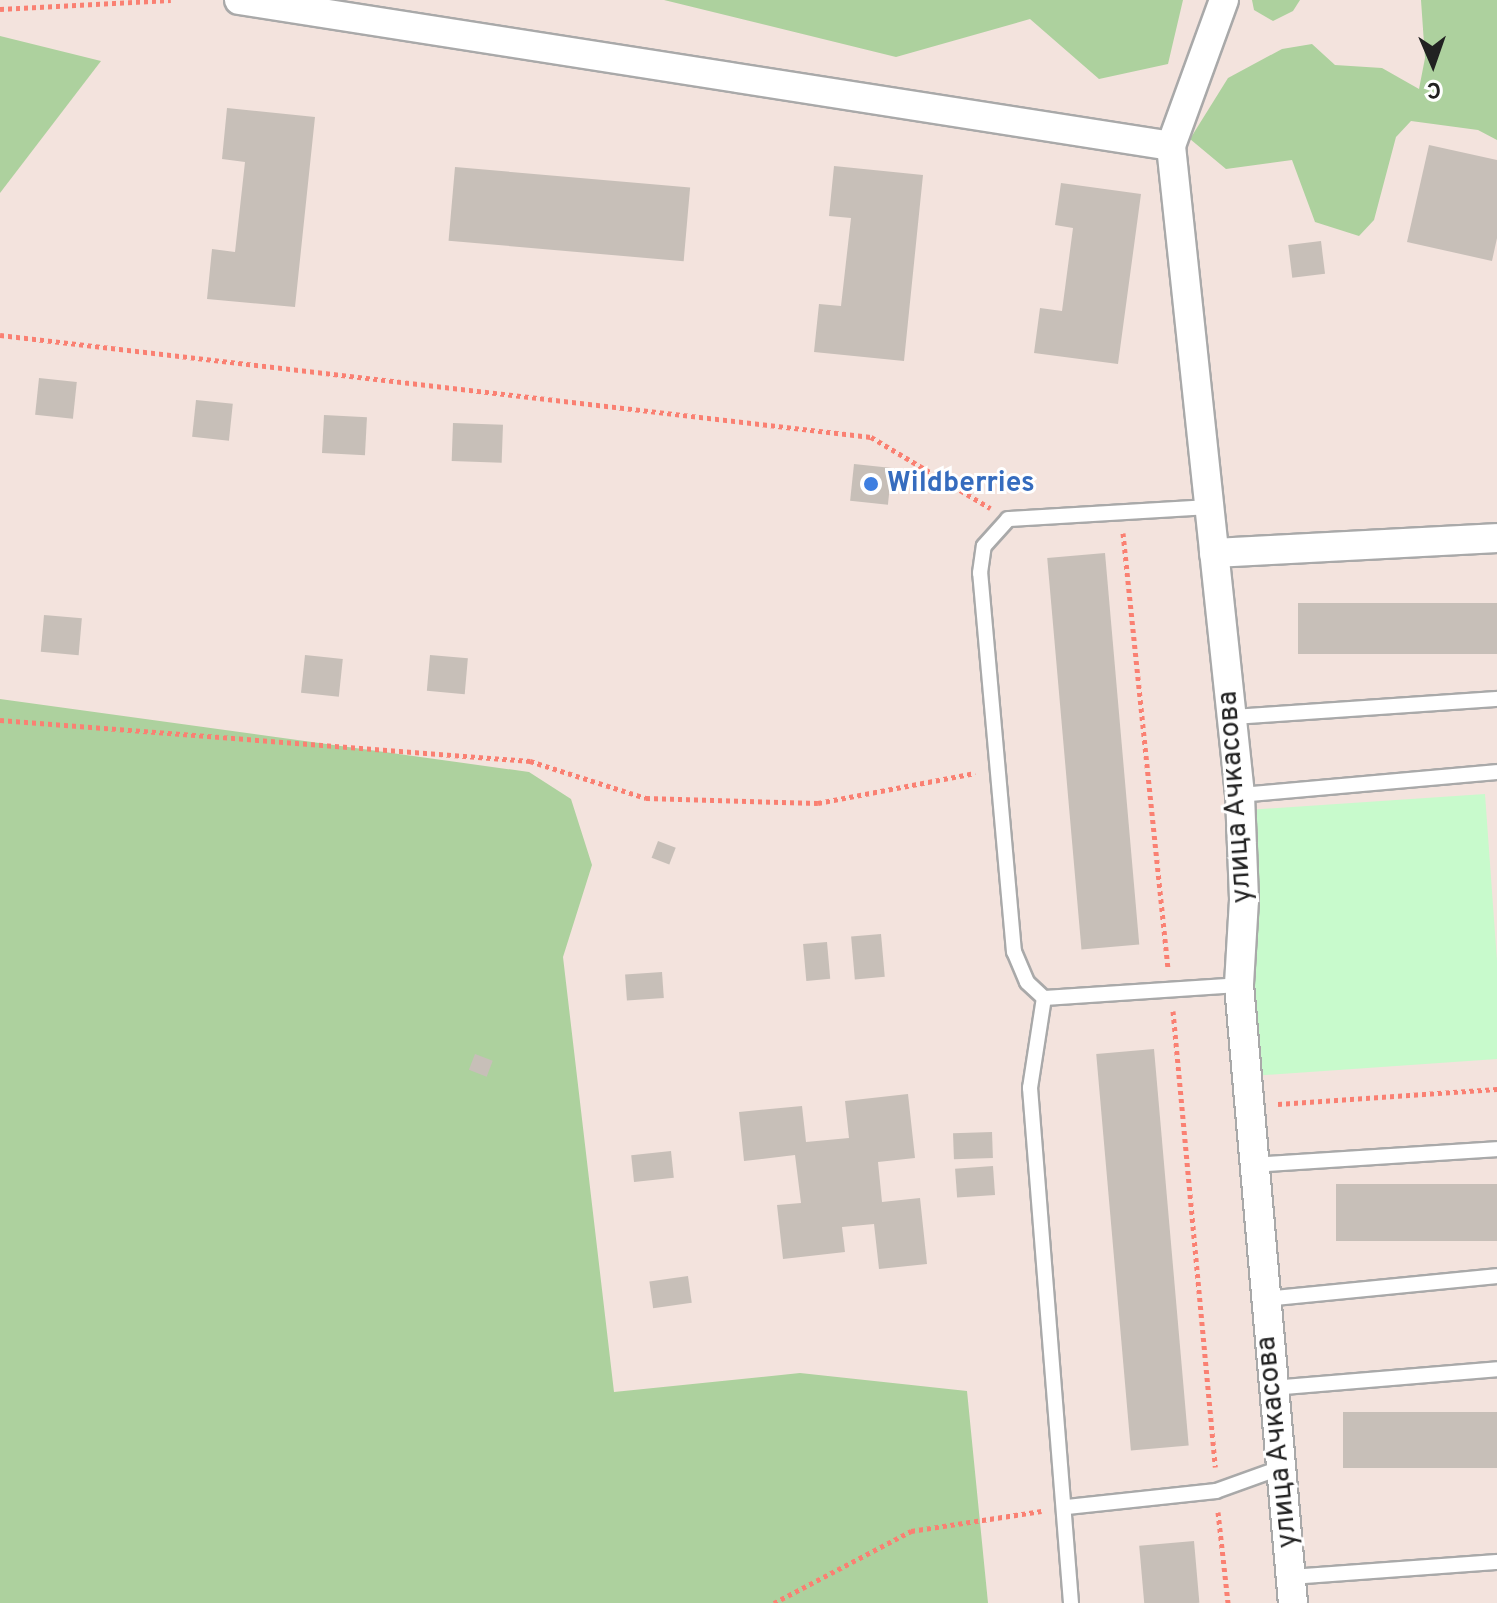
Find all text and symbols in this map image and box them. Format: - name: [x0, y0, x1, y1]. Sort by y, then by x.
- north arrow: [1393, 24, 1473, 104]
- text: С: [1426, 75, 1441, 102]
- place label: Wildberries: [887, 467, 1035, 501]
- marker: Wildberries: [862, 475, 880, 493]
- street label: улица Ачкасова: [1212, 689, 1260, 905]
- street label: улица Ачкасова: [1250, 1334, 1306, 1550]

